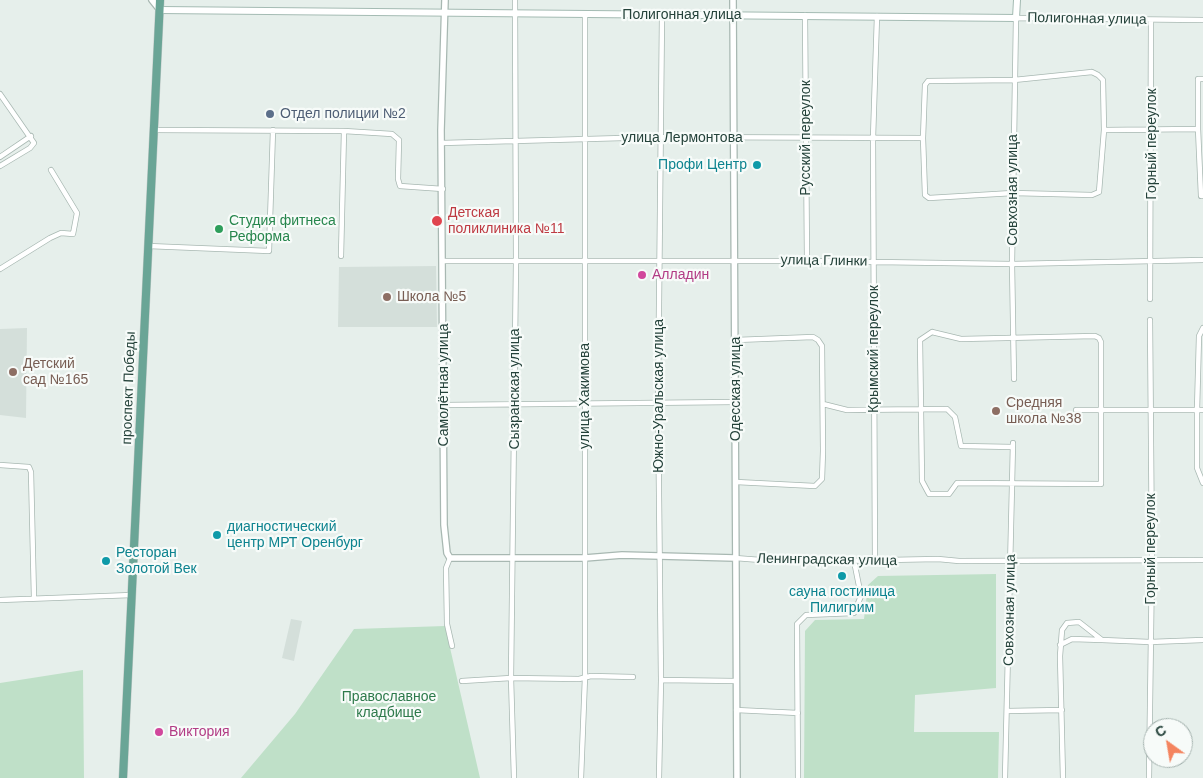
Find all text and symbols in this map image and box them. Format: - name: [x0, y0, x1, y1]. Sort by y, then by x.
- street label: Полигонная улица: [622, 7, 742, 23]
- street label: Полигонная улица: [1027, 10, 1147, 28]
- street label: Русский переулок: [798, 80, 814, 196]
- street label: Горный переулок: [1144, 88, 1160, 200]
- place label: Отдел полиции №2: [280, 106, 406, 122]
- marker: Отдел полиции №2: [264, 108, 276, 120]
- street label: улица Лермонтова: [621, 130, 743, 146]
- street label: Совхозная улица: [1005, 134, 1021, 246]
- place label: Профи Центр: [658, 157, 747, 173]
- marker: Профи Центр: [751, 159, 763, 171]
- place label: Детская поликлиника №11: [448, 205, 565, 238]
- place label: Студия фитнеса Реформа: [229, 213, 336, 246]
- marker: Детская поликлиника №11: [430, 214, 444, 228]
- marker: Студия фитнеса Реформа: [213, 223, 225, 235]
- street label: улица Глинки: [780, 252, 868, 270]
- place label: Алладин: [652, 267, 709, 283]
- marker: Алладин: [636, 269, 648, 281]
- street label: Крымский переулок: [866, 285, 882, 413]
- place label: Школа №5: [397, 289, 466, 305]
- marker: Школа №5: [381, 291, 393, 303]
- street label: Южно-Уральская улица: [651, 319, 667, 473]
- street label: Самолётная улица: [436, 324, 452, 446]
- street label: Сызранская улица: [507, 328, 523, 450]
- street label: проспект Победы: [119, 331, 139, 445]
- street label: Одесская улица: [728, 337, 744, 441]
- street label: улица Хакимова: [577, 343, 593, 449]
- place label: Детский сад №165: [23, 356, 88, 388]
- marker: Детский сад №165: [7, 366, 19, 378]
- place label: Средняя школа №38: [1006, 395, 1081, 428]
- marker: Средняя школа №38: [990, 405, 1002, 417]
- street label: Горный переулок: [1143, 493, 1159, 605]
- place label: диагностический центр МРТ Оренбург: [227, 519, 363, 552]
- marker: диагностический центр МРТ Оренбург: [211, 529, 223, 541]
- place label: Ресторан Золотой Век: [116, 545, 197, 578]
- street label: Ленинградская улица: [757, 550, 897, 570]
- street label: Совхозная улица: [1001, 554, 1019, 666]
- marker: Ресторан Золотой Век: [100, 555, 112, 567]
- marker: сауна гостиница Пилигрим: [836, 570, 848, 582]
- place label: сауна гостиница Пилигрим: [789, 584, 895, 616]
- park label: Православное кладбище: [342, 689, 436, 722]
- north arrow: [1143, 718, 1193, 768]
- text: С: [1152, 722, 1169, 741]
- place label: Виктория: [169, 724, 230, 740]
- marker: Виктория: [153, 726, 165, 738]

